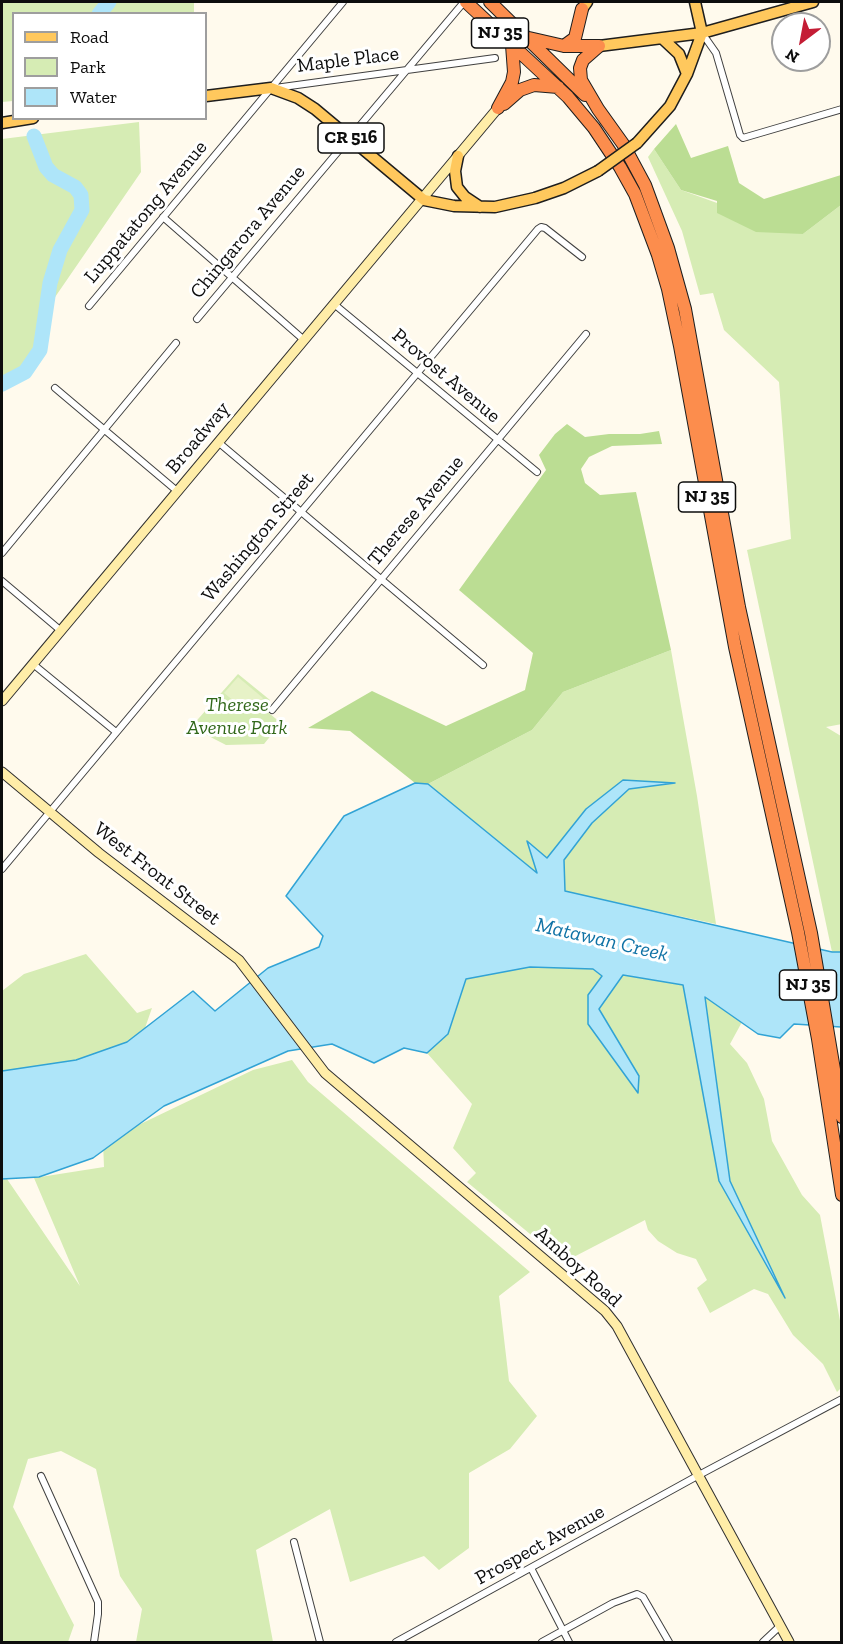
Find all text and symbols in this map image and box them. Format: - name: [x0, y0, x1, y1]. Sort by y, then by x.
- legend: [12, 12, 207, 120]
- north arrow: [771, 12, 831, 72]
- road number: NJ 35: [472, 18, 528, 48]
- text: Road: [70, 26, 109, 48]
- street label: Maple Place: [296, 42, 400, 78]
- text: N: [782, 45, 802, 67]
- text: Park: [70, 56, 106, 78]
- text: Water: [70, 86, 117, 108]
- road number: CR 516: [318, 123, 384, 153]
- street label: Luppatatong Avenue: [79, 136, 213, 288]
- street label: Chingarora Avenue: [185, 161, 311, 303]
- street label: Provost Avenue: [387, 324, 505, 428]
- street label: Broadway: [161, 397, 235, 479]
- street label: Therese Avenue: [363, 451, 469, 571]
- street label: Washington Street: [197, 467, 319, 607]
- road number: NJ 35: [678, 482, 736, 512]
- park label: Therese Avenue Park: [187, 693, 287, 740]
- street label: West Front Street: [89, 817, 225, 931]
- water label: Matawan Creek: [533, 913, 671, 967]
- road number: NJ 35: [780, 970, 836, 1000]
- street label: Amboy Road: [530, 1222, 626, 1312]
- street label: Prospect Avenue: [471, 1500, 609, 1590]

